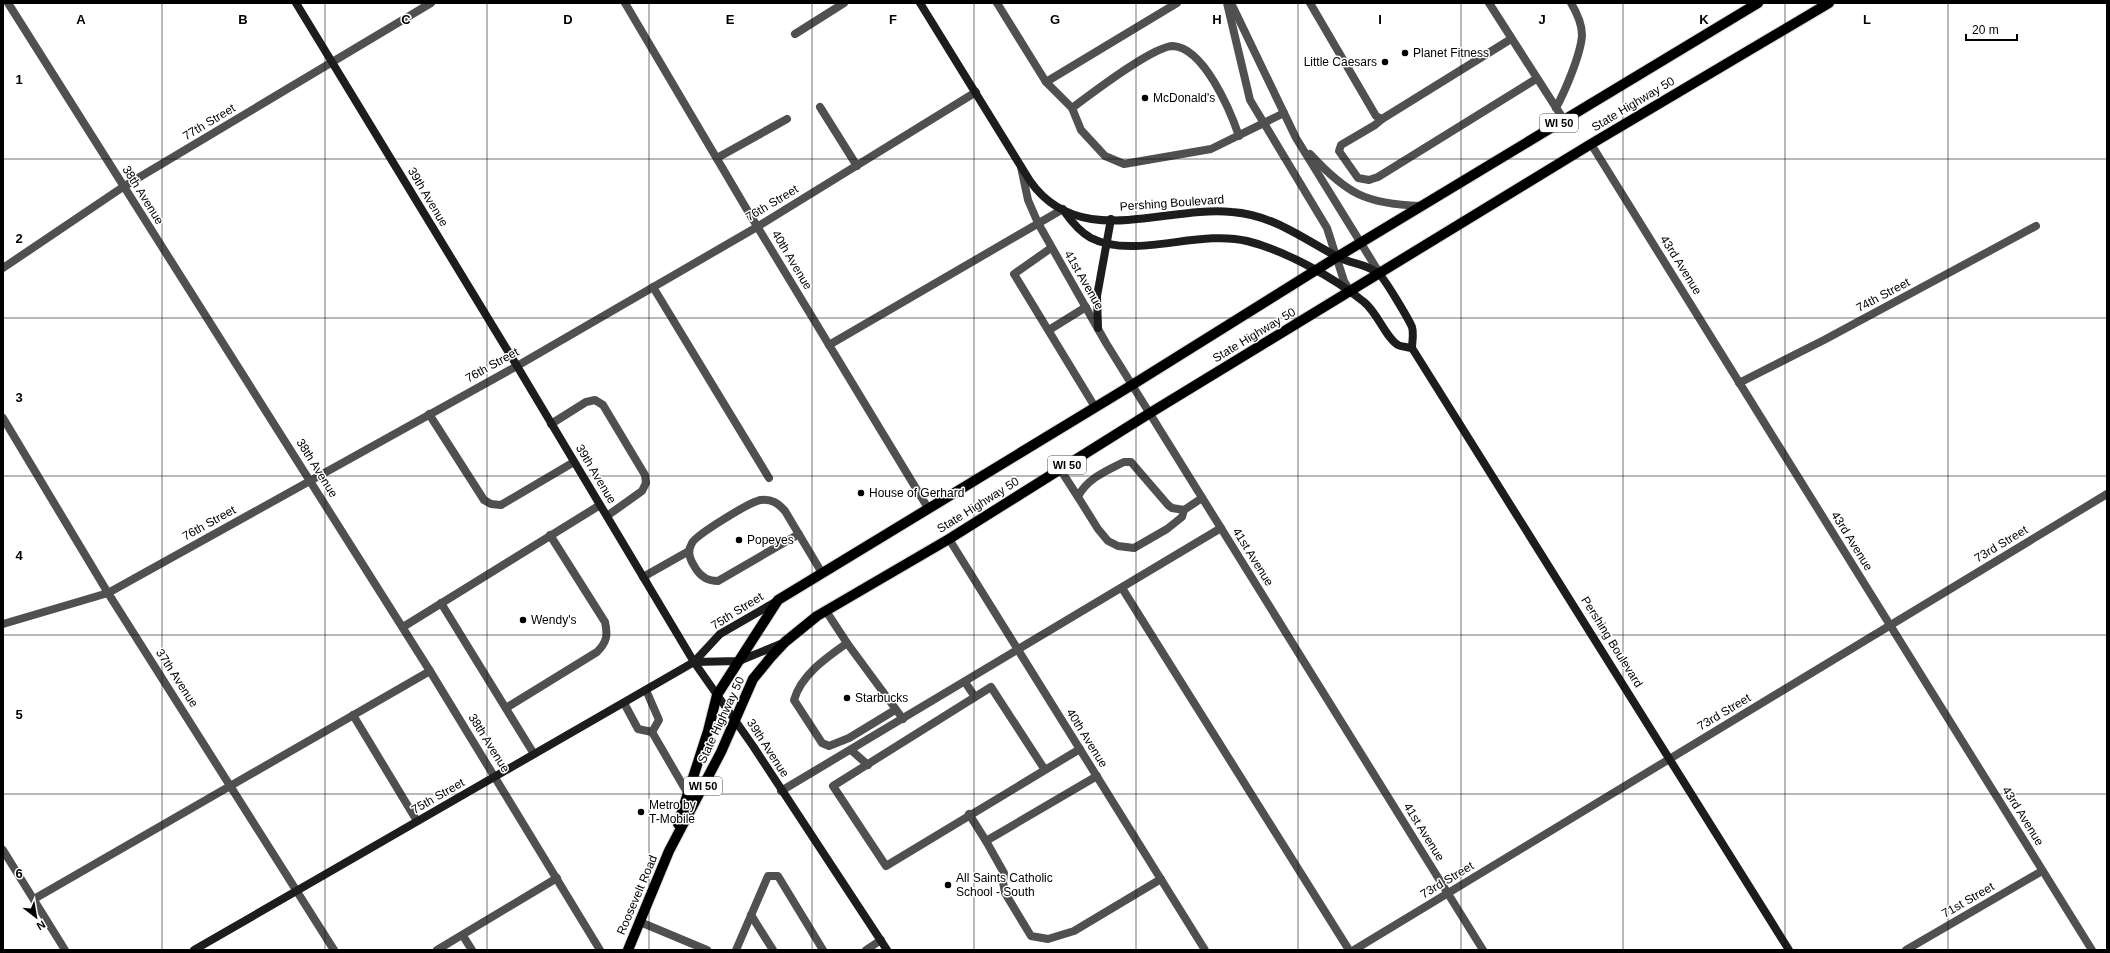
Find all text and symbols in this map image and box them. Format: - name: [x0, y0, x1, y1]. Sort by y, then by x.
- text: A: [76, 12, 86, 27]
- text: B: [238, 12, 248, 27]
- text: C: [401, 12, 411, 27]
- text: D: [563, 12, 573, 27]
- text: E: [726, 12, 735, 27]
- text: F: [889, 12, 897, 27]
- text: G: [1050, 12, 1060, 27]
- text: H: [1212, 12, 1222, 27]
- text: I: [1378, 12, 1382, 27]
- text: J: [1538, 12, 1546, 27]
- text: K: [1699, 12, 1709, 27]
- text: L: [1863, 12, 1871, 27]
- scale bar: [1966, 16, 2017, 42]
- text: 20 m: [1972, 23, 1999, 37]
- place label: Planet Fitness: [1413, 46, 1489, 60]
- marker: Planet Fitness: [1400, 48, 1410, 58]
- place label: Little Caesars: [1304, 55, 1377, 69]
- marker: Little Caesars: [1380, 57, 1390, 67]
- text: 1: [15, 72, 23, 87]
- street label: State Highway 50: [1589, 74, 1677, 134]
- place label: McDonald's: [1153, 91, 1215, 105]
- marker: McDonald's: [1140, 93, 1150, 103]
- street label: 77th Street: [180, 101, 238, 143]
- road number: WI 50: [1540, 114, 1578, 132]
- street label: 38th Avenue: [119, 163, 167, 227]
- street label: 39th Avenue: [405, 165, 451, 229]
- street label: 76th Street: [743, 182, 801, 224]
- street label: Pershing Boulevard: [1119, 192, 1225, 214]
- street label: 40th Avenue: [769, 228, 815, 292]
- text: 2: [15, 231, 23, 246]
- street label: 43rd Avenue: [1657, 233, 1705, 297]
- street label: 41st Avenue: [1061, 248, 1107, 312]
- street label: 74th Street: [1854, 275, 1913, 315]
- street label: State Highway 50: [1210, 305, 1298, 365]
- street label: 76th Street: [463, 344, 522, 385]
- text: 3: [15, 390, 23, 405]
- street label: 38th Avenue: [293, 436, 341, 500]
- street label: 39th Avenue: [573, 442, 619, 506]
- road number: WI 50: [1048, 456, 1086, 474]
- street label: State Highway 50: [934, 474, 1022, 536]
- place label: House of Gerhard: [869, 486, 964, 500]
- marker: House of Gerhard: [856, 488, 866, 498]
- street label: 76th Street: [180, 502, 239, 543]
- street label: 43rd Avenue: [1828, 509, 1876, 573]
- street label: 73rd Street: [1972, 522, 2031, 565]
- street label: 41st Avenue: [1230, 525, 1277, 589]
- place label: Popeyes: [747, 533, 794, 547]
- marker: Popeyes: [734, 535, 744, 545]
- text: 4: [15, 548, 23, 563]
- street label: 75th Street: [708, 589, 766, 632]
- street label: Pershing Boulevard: [1578, 594, 1646, 690]
- place label: Wendy's: [531, 613, 576, 627]
- marker: Wendy's: [518, 615, 528, 625]
- street label: 37th Avenue: [153, 646, 201, 710]
- street label: State Highway 50: [695, 674, 747, 766]
- street label: 73rd Street: [1695, 690, 1754, 733]
- place label: Starbucks: [855, 691, 908, 705]
- marker: Starbucks: [842, 693, 852, 703]
- street label: 40th Avenue: [1063, 706, 1111, 770]
- text: 5: [15, 707, 23, 722]
- street label: 38th Avenue: [465, 711, 513, 775]
- street label: 39th Avenue: [744, 716, 792, 780]
- street label: 75th Street: [409, 775, 467, 817]
- road number: WI 50: [684, 777, 722, 795]
- street label: 43rd Avenue: [1999, 784, 2047, 848]
- place label: Metro by T-Mobile: [649, 798, 696, 826]
- street label: 41st Avenue: [1401, 800, 1448, 864]
- marker: Metro by T-Mobile: [636, 807, 646, 817]
- street label: Roosevelt Road: [614, 853, 660, 937]
- street label: 73rd Street: [1418, 858, 1477, 901]
- text: 6: [15, 866, 23, 881]
- place label: All Saints Catholic School - South: [956, 871, 1053, 899]
- street label: 71st Street: [1939, 879, 1997, 921]
- marker: All Saints Catholic School - South: [943, 880, 953, 890]
- north arrow: [16, 897, 56, 937]
- text: N: [35, 918, 48, 933]

